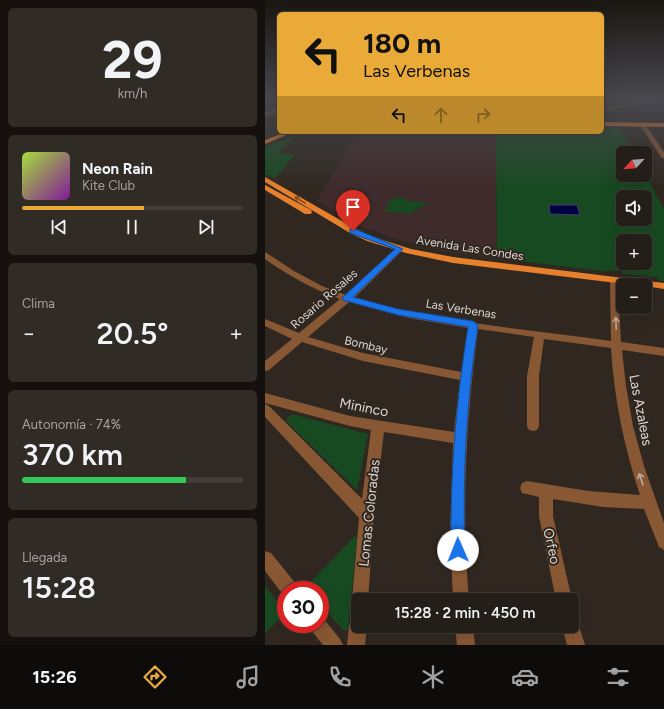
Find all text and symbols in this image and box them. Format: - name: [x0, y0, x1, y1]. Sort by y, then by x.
- text: 180 m: [363, 26, 441, 60]
- icon: left: [297, 28, 349, 80]
- text: 29: [102, 29, 163, 91]
- text: Las Verbenas: [363, 60, 470, 82]
- text: km/h: [118, 86, 147, 101]
- icon: left: [388, 104, 410, 126]
- icon: ahead: [430, 104, 452, 126]
- icon: right: [472, 104, 494, 126]
- north arrow: [616, 146, 652, 182]
- map controls: [616, 146, 652, 314]
- text: Neon Rain: [82, 160, 153, 178]
- text: Kite Club: [82, 178, 135, 193]
- pin: [336, 190, 370, 231]
- button: sound: [616, 190, 652, 226]
- one-way arrow: [294, 195, 306, 203]
- icon: arrive: [342, 196, 364, 218]
- icon: previous: [48, 216, 70, 238]
- icon: pause: [121, 216, 143, 238]
- icon: next: [195, 216, 217, 238]
- street label: Avenida Las Condes: [415, 233, 525, 263]
- button: +: [616, 234, 652, 270]
- street label: Rosario Rosales: [288, 266, 361, 332]
- button: −: [616, 278, 652, 314]
- text: Clima: [22, 296, 55, 311]
- street label: Las Verbenas: [425, 297, 498, 322]
- text: 20.5°: [97, 315, 169, 352]
- one-way arrow: [612, 317, 620, 330]
- text: −: [22, 320, 36, 347]
- text: +: [229, 320, 243, 347]
- street label: Bombay: [343, 333, 390, 357]
- street label: Las Azaleas: [625, 373, 656, 447]
- street label: Mininco: [338, 394, 390, 421]
- text: Autonomía · 74%: [22, 417, 121, 432]
- text: 370 km: [22, 436, 123, 473]
- street label: Lomas Coloradas: [355, 459, 384, 567]
- one-way arrow: [637, 472, 644, 485]
- street label: Orfeo: [539, 526, 564, 566]
- position arrow: [437, 529, 479, 571]
- text: Llegada: [22, 550, 67, 565]
- text: 15:28: [22, 569, 96, 606]
- speed limit sign: 30: [277, 581, 329, 633]
- text: 15:28 · 2 min · 450 m: [395, 604, 535, 622]
- icon: directions: [141, 663, 169, 691]
- icon: music: [234, 663, 262, 691]
- icon: phone: [326, 663, 354, 691]
- icon: climate: [419, 663, 447, 691]
- icon: car: [511, 663, 539, 691]
- icon: filters: [604, 663, 632, 691]
- text: 15:26: [32, 666, 77, 688]

